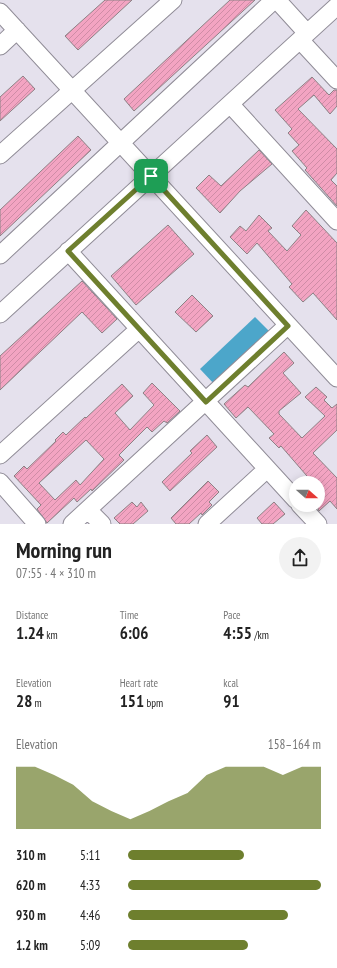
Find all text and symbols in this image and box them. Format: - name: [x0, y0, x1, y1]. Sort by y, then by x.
- pin: [134, 159, 168, 193]
- icon: arrive: [140, 165, 162, 187]
- north arrow: [289, 476, 325, 512]
- map controls: [289, 476, 325, 512]
- text: Morning run: [16, 536, 112, 564]
- button: share: [279, 537, 321, 579]
- text: 07:55 · 4 × 310 m: [16, 565, 96, 582]
- text: Distance: [16, 608, 48, 622]
- text: Time: [120, 608, 139, 622]
- text: Pace: [223, 608, 241, 622]
- text: 1.24: [16, 622, 44, 644]
- text: 6:06: [120, 622, 148, 644]
- text: 4:55: [223, 622, 252, 644]
- text: km: [44, 628, 58, 642]
- text: /km: [252, 628, 269, 642]
- text: Elevation: [16, 676, 51, 690]
- text: Heart rate: [120, 676, 158, 690]
- text: kcal: [223, 676, 238, 690]
- text: 28: [16, 690, 32, 712]
- text: 151: [120, 690, 144, 712]
- text: 91: [223, 690, 240, 712]
- text: m: [32, 696, 42, 710]
- text: bpm: [144, 696, 163, 710]
- text: Elevation: [16, 736, 58, 753]
- text: 158–164 m: [268, 736, 321, 753]
- text: 310 m: [16, 847, 46, 864]
- text: 5:11: [80, 847, 100, 864]
- text: 620 m: [16, 877, 46, 894]
- text: 4:33: [80, 877, 100, 894]
- text: 930 m: [16, 907, 46, 924]
- text: 4:46: [80, 907, 100, 924]
- text: 1.2 km: [16, 937, 48, 954]
- text: 5:09: [80, 937, 100, 954]

